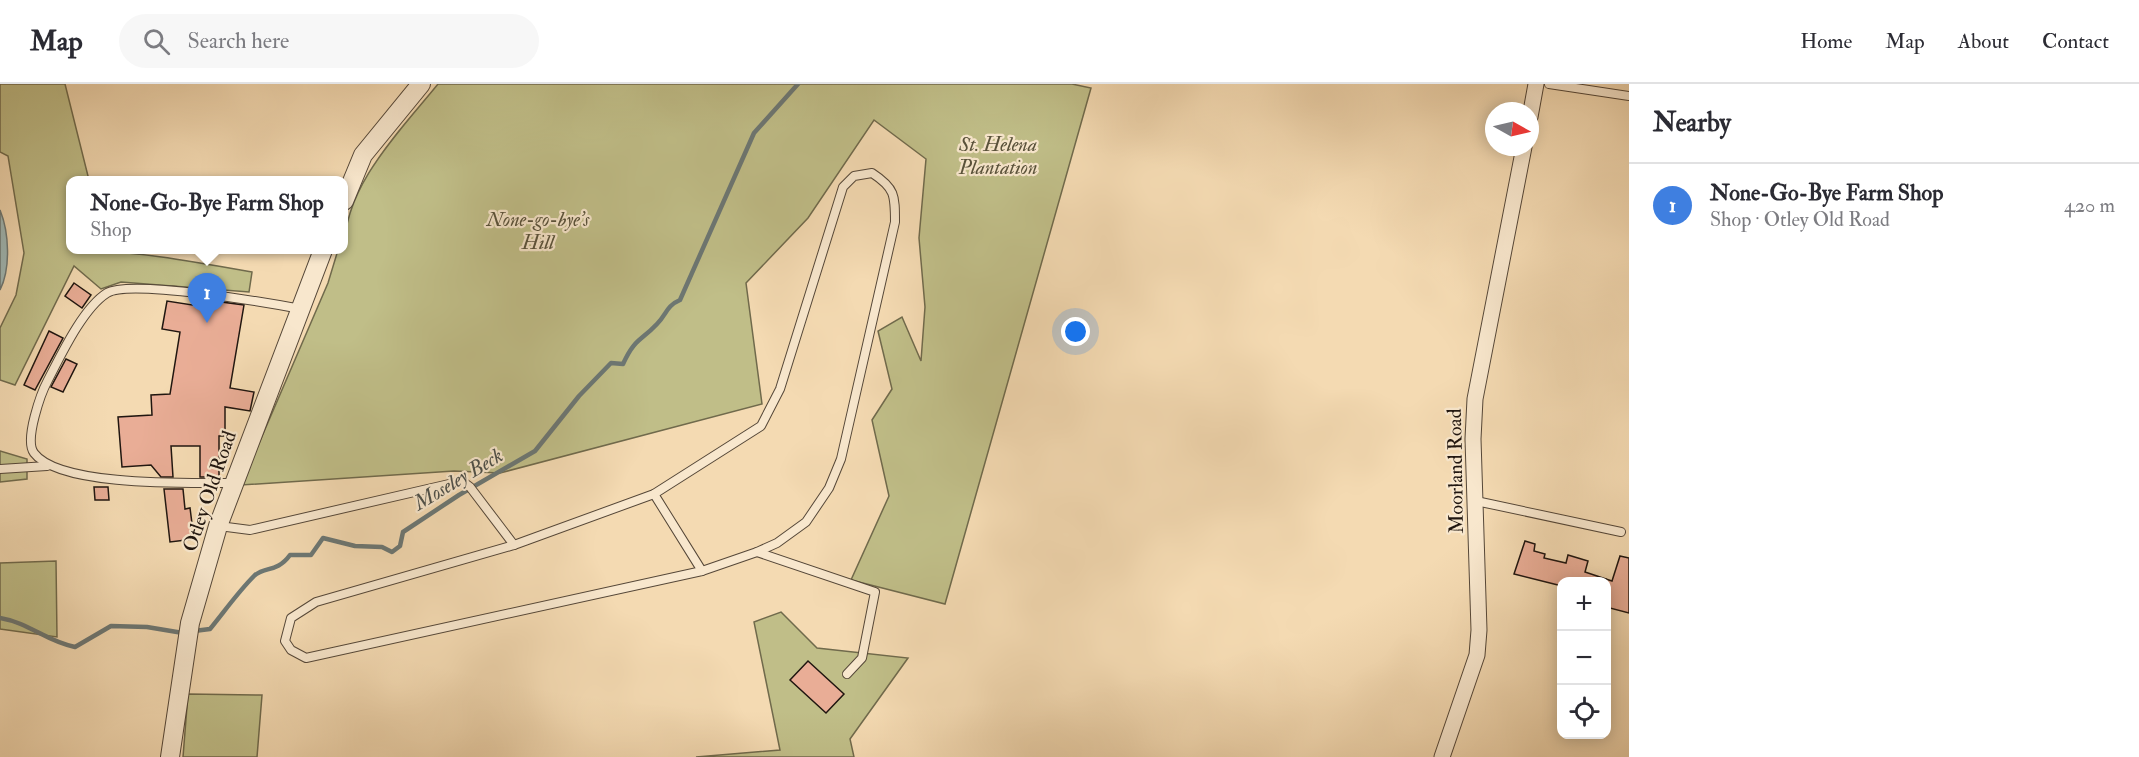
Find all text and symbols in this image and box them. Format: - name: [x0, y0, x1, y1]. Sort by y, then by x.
- search box: [119, 14, 539, 68]
- text: Map: [30, 24, 83, 59]
- icon: search: [140, 25, 173, 58]
- text: Search here: [188, 27, 289, 55]
- text: Home: [1800, 28, 1852, 55]
- text: Map: [1885, 28, 1925, 55]
- text: About: [1958, 28, 2009, 55]
- text: Contact: [2042, 28, 2109, 55]
- north arrow: [1485, 102, 1539, 156]
- text: Nearby: [1653, 107, 1731, 139]
- park label: St. Helena Plantation: [958, 132, 1037, 180]
- popup: [66, 176, 348, 254]
- text: None-Go-Bye Farm Shop: [1710, 179, 1943, 207]
- text: None-Go-Bye Farm Shop: [90, 189, 324, 217]
- text: 1: [1669, 193, 1676, 218]
- text: 420 m: [2064, 193, 2115, 218]
- park label: None-go-bye's Hill: [486, 207, 590, 255]
- text: Shop · Otley Old Road: [1710, 207, 1890, 232]
- text: Shop: [90, 217, 132, 242]
- pin: 1: [188, 274, 226, 323]
- your location: [1061, 317, 1090, 346]
- street label: Moorland Road: [1442, 408, 1469, 534]
- street label: Otley Old Road: [177, 427, 242, 555]
- water label: Moseley Beck: [407, 442, 508, 518]
- map controls: [1557, 577, 1611, 739]
- button: +: [1557, 577, 1611, 631]
- button: −: [1557, 631, 1611, 685]
- button: locate: [1557, 685, 1611, 739]

